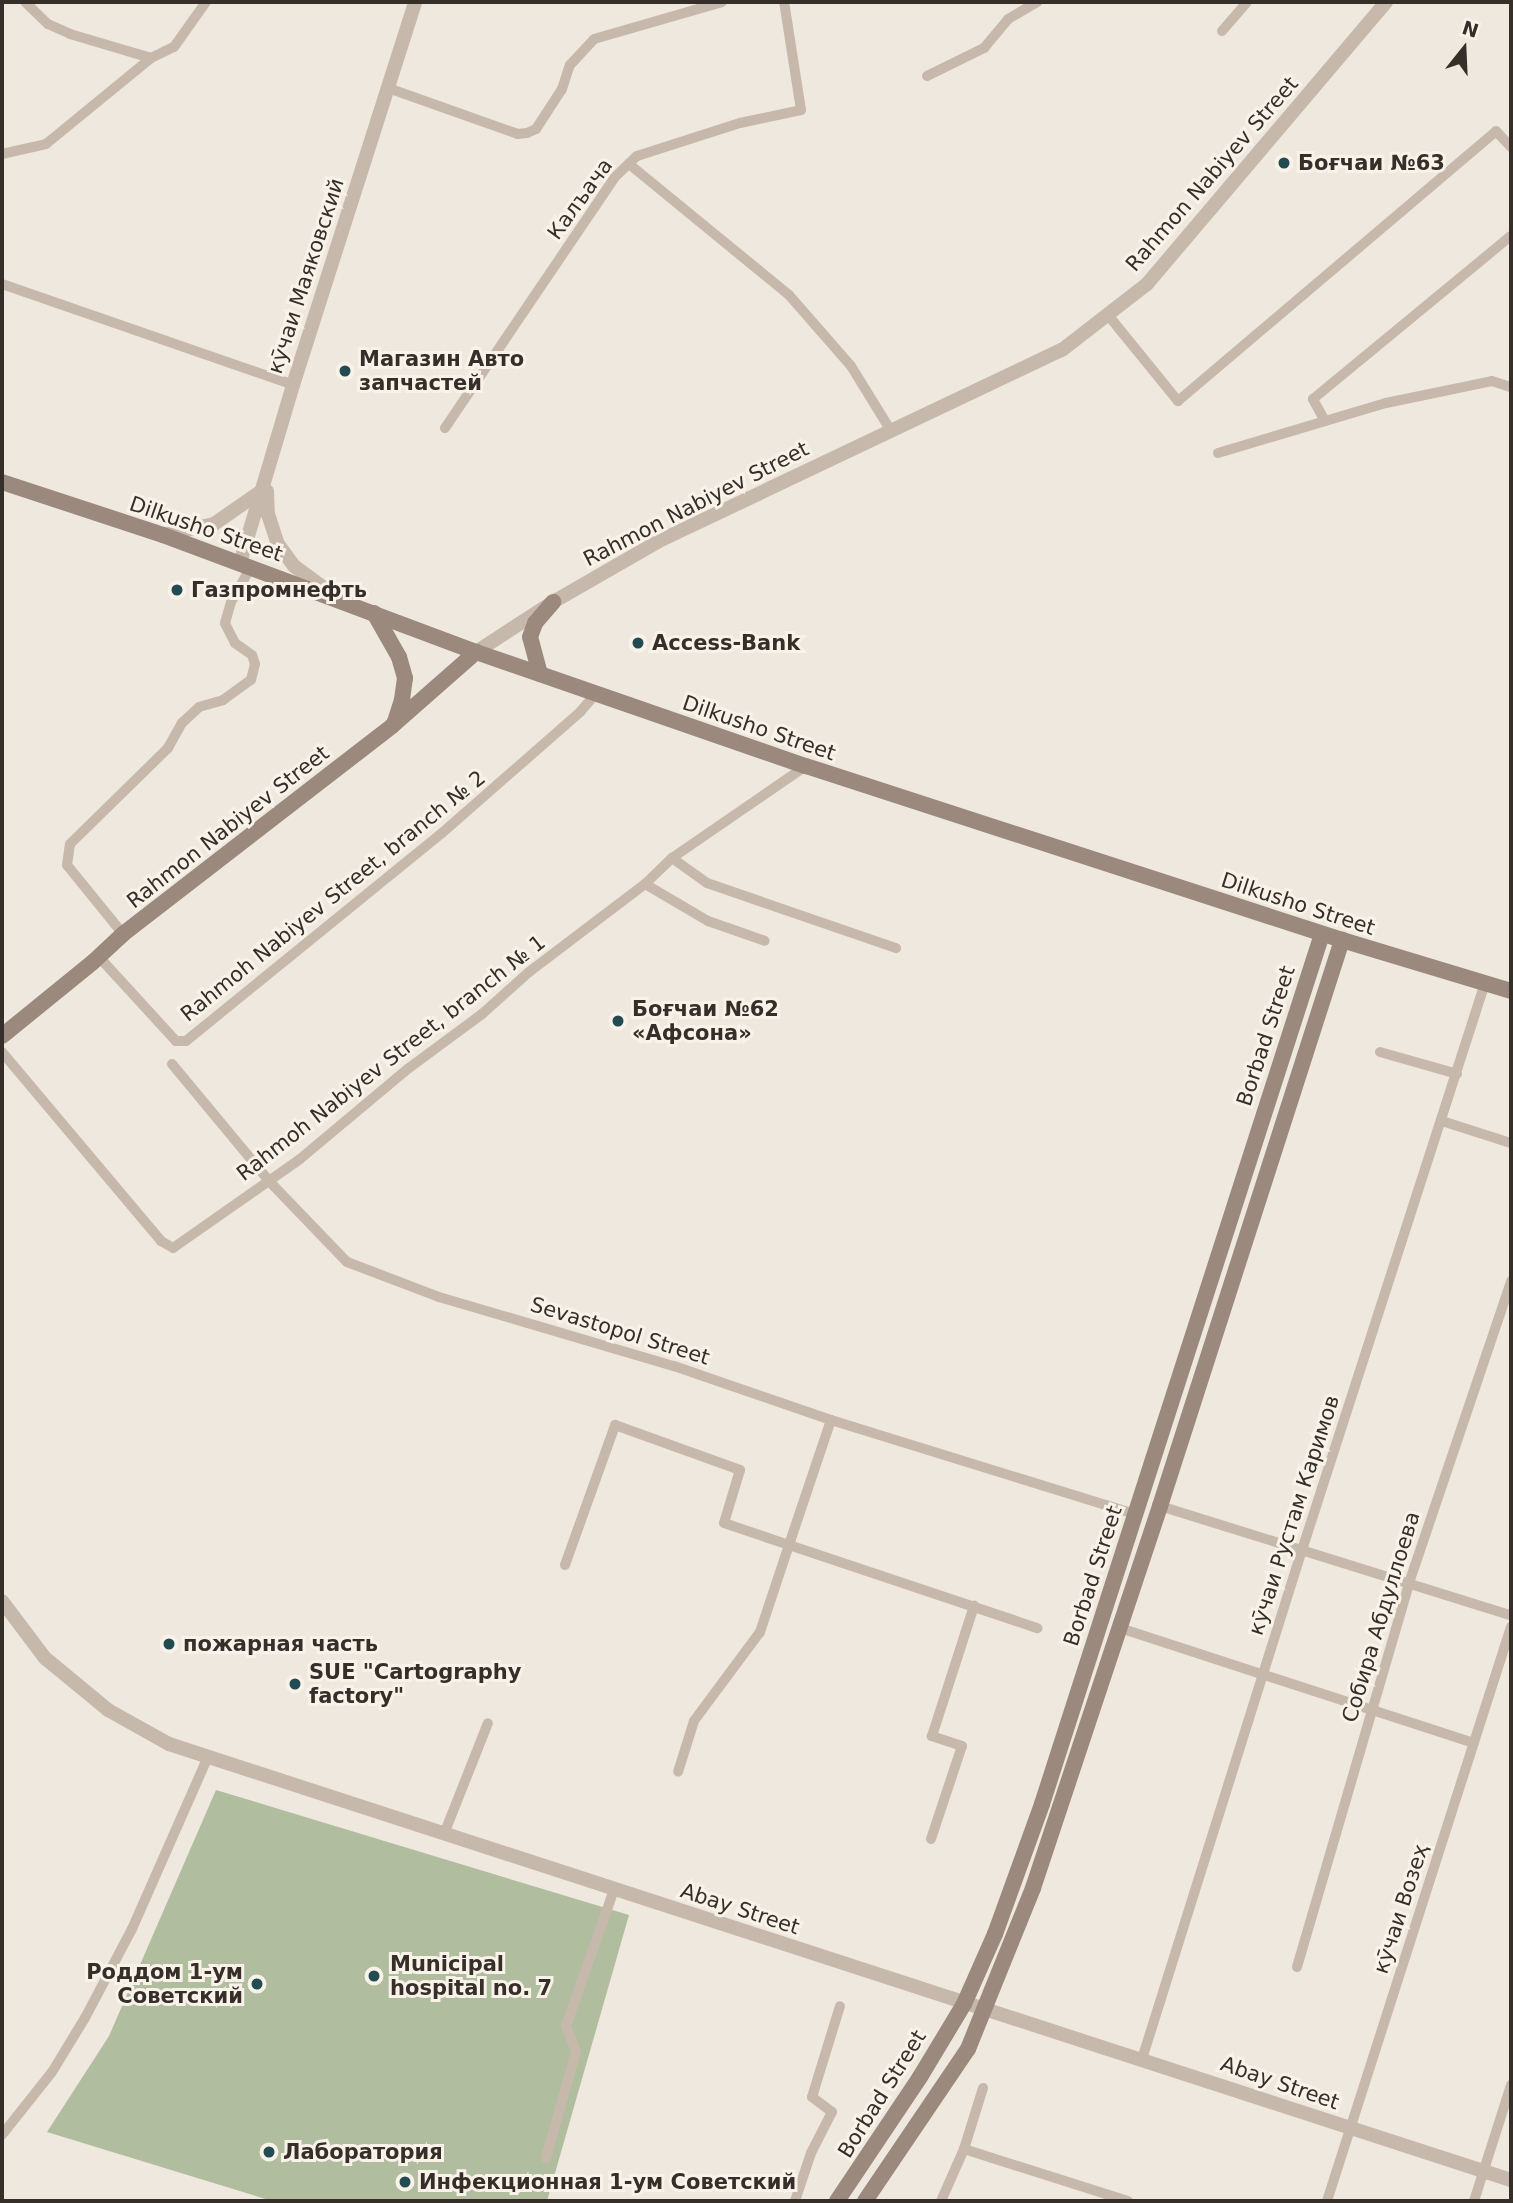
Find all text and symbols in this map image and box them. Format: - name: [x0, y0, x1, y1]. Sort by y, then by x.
- north arrow: [1429, 14, 1499, 84]
- text: N: [1460, 16, 1481, 42]
- street label: Rahmon Nabiyev Street: [1121, 72, 1303, 276]
- place label: Боғчаи №63: [1298, 150, 1445, 176]
- street label: Калъача: [542, 153, 618, 245]
- marker: Боғчаи №63: [1276, 155, 1292, 171]
- street label: кӯчаи Маяковский: [263, 175, 349, 377]
- place label: Магазин Авто запчастей: [359, 346, 524, 396]
- marker: Магазин Авто запчастей: [337, 363, 353, 379]
- street label: Rahmon Nabiyev Street: [579, 436, 813, 572]
- street label: Dilkusho Street: [126, 491, 286, 567]
- place label: Газпромнефть: [191, 577, 367, 603]
- marker: Газпромнефть: [169, 582, 185, 598]
- place label: Access-Bank: [652, 630, 800, 656]
- marker: Access-Bank: [630, 635, 646, 651]
- street label: Dilkusho Street: [679, 690, 839, 766]
- street label: Rahmon Nabiyev Street: [122, 740, 334, 914]
- street label: Rahmoh Nabiyev Street, branch № 2: [176, 765, 490, 1027]
- street label: Dilkusho Street: [1218, 867, 1378, 941]
- street label: Rahmoh Nabiyev Street, branch № 1: [232, 930, 550, 1186]
- street label: Borbad Street: [1231, 963, 1301, 1109]
- place label: Боғчаи №62 «Афсона»: [632, 996, 779, 1046]
- marker: Боғчаи №62 «Афсона»: [610, 1013, 626, 1029]
- street label: Sevastopol Street: [527, 1292, 713, 1370]
- street label: кӯчаи Рустам Каримов: [1243, 1392, 1345, 1638]
- street label: Borbad Street: [1058, 1503, 1128, 1649]
- street label: Собира Абдуллоева: [1337, 1509, 1425, 1725]
- place label: пожарная часть: [183, 1631, 378, 1657]
- marker: пожарная часть: [161, 1636, 177, 1652]
- place label: SUE "Cartography factory": [309, 1659, 521, 1709]
- marker: SUE "Cartography factory": [287, 1676, 303, 1692]
- street label: кӯчаи Возеҳ: [1368, 1841, 1434, 1977]
- street label: Abay Street: [677, 1878, 803, 1940]
- place label: Municipal hospital no. 7: [390, 1951, 552, 2001]
- place label: Роддом 1-ум Советский: [86, 1959, 243, 2009]
- marker: Municipal hospital no. 7: [364, 1966, 384, 1986]
- marker: Роддом 1-ум Советский: [249, 1976, 265, 1992]
- street label: Borbad Street: [833, 2025, 931, 2163]
- street label: Abay Street: [1218, 2051, 1342, 2115]
- place label: Лаборатория: [283, 2139, 443, 2165]
- marker: Лаборатория: [261, 2144, 277, 2160]
- place label: Инфекционная 1-ум Советский: [419, 2169, 796, 2195]
- marker: Инфекционная 1-ум Советский: [397, 2174, 413, 2190]

